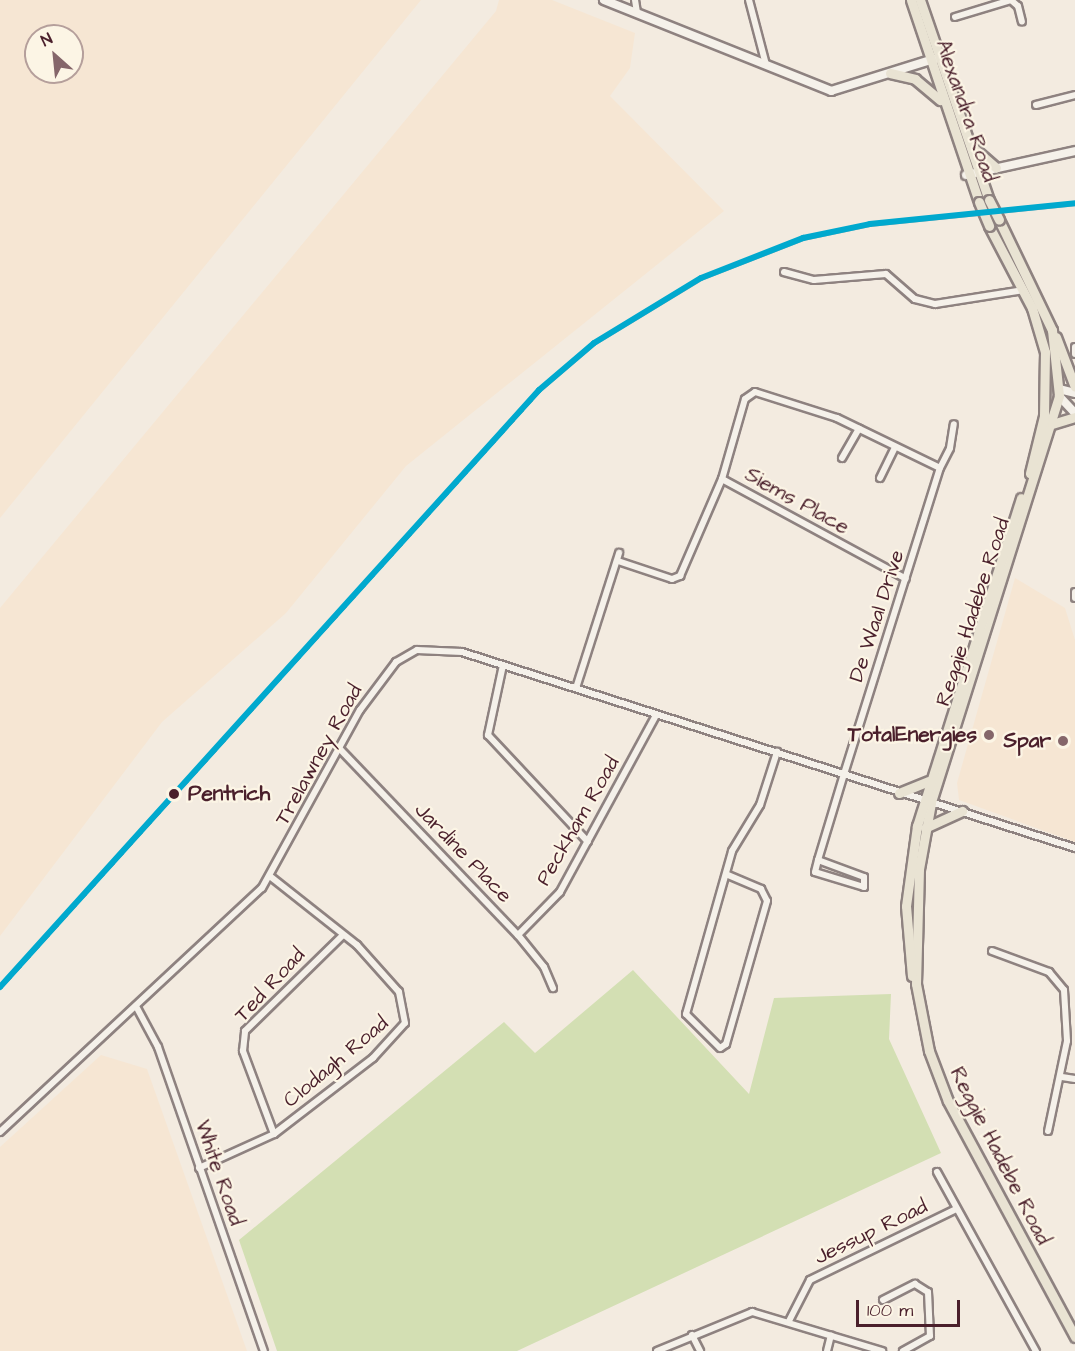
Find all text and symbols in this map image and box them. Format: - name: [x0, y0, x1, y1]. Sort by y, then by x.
- north arrow: [24, 24, 84, 84]
- text: N: [37, 28, 56, 52]
- street label: Alexandra Road: [930, 37, 1002, 185]
- street label: Siems Place: [740, 462, 854, 540]
- street label: Reggie Hadebe Road: [931, 515, 1015, 709]
- street label: De Waal Drive: [844, 547, 910, 685]
- street label: Trelawney Road: [270, 680, 368, 830]
- place label: TotalEnergies: [848, 722, 977, 748]
- marker: TotalEnergies: [982, 728, 996, 742]
- place label: Spar: [1004, 728, 1051, 754]
- marker: Spar: [1056, 734, 1070, 748]
- street label: Peckham Road: [531, 752, 625, 890]
- place label: Pentrich: [188, 781, 270, 807]
- marker: Pentrich: [165, 785, 183, 803]
- street label: Jardine Place: [409, 798, 517, 908]
- street label: Ted Road: [229, 943, 311, 1027]
- street label: Clodagh Road: [278, 1011, 394, 1113]
- street label: Reggie Hadebe Road: [944, 1063, 1056, 1249]
- street label: White Road: [189, 1117, 249, 1229]
- street label: Jessup Road: [810, 1194, 932, 1270]
- scale bar: [859, 1288, 962, 1326]
- text: 100 m: [867, 1298, 913, 1323]

